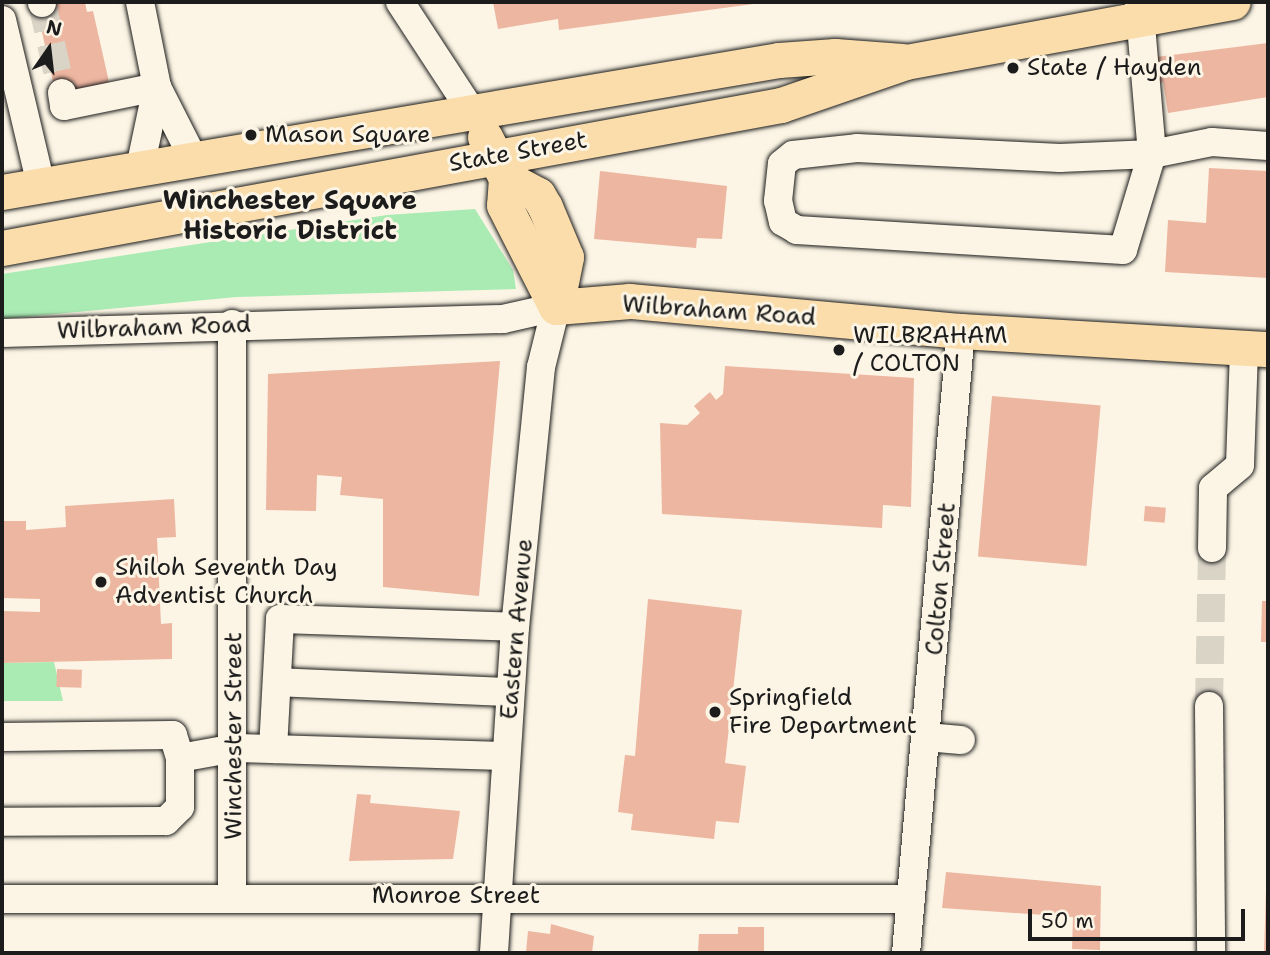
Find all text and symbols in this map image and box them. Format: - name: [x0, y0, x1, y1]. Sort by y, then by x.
- north arrow: [14, 14, 84, 84]
- text: N: [44, 14, 65, 42]
- place label: State / Hayden: [1027, 54, 1202, 82]
- marker: State / Hayden: [1005, 60, 1021, 76]
- place label: Mason Square: [265, 121, 431, 149]
- street label: State Street: [447, 126, 589, 178]
- marker: Mason Square: [243, 127, 259, 143]
- district label: Winchester Square Historic District: [163, 184, 417, 246]
- street label: Wilbraham Road: [621, 290, 817, 332]
- street label: Wilbraham Road: [56, 310, 252, 346]
- place label: WILBRAHAM / COLTON: [853, 322, 1007, 378]
- marker: WILBRAHAM / COLTON: [831, 342, 847, 358]
- street label: Colton Street: [920, 501, 962, 657]
- street label: Eastern Avenue: [495, 537, 539, 721]
- place label: Shiloh Seventh Day Adventist Church: [115, 554, 338, 610]
- marker: Shiloh Seventh Day Adventist Church: [93, 574, 109, 590]
- street label: Winchester Street: [220, 632, 248, 840]
- place label: Springfield Fire Department: [729, 684, 917, 740]
- marker: Springfield Fire Department: [707, 704, 723, 720]
- street label: Monroe Street: [372, 882, 540, 910]
- scale bar: [1032, 895, 1249, 939]
- text: 50 m: [1041, 907, 1094, 935]

